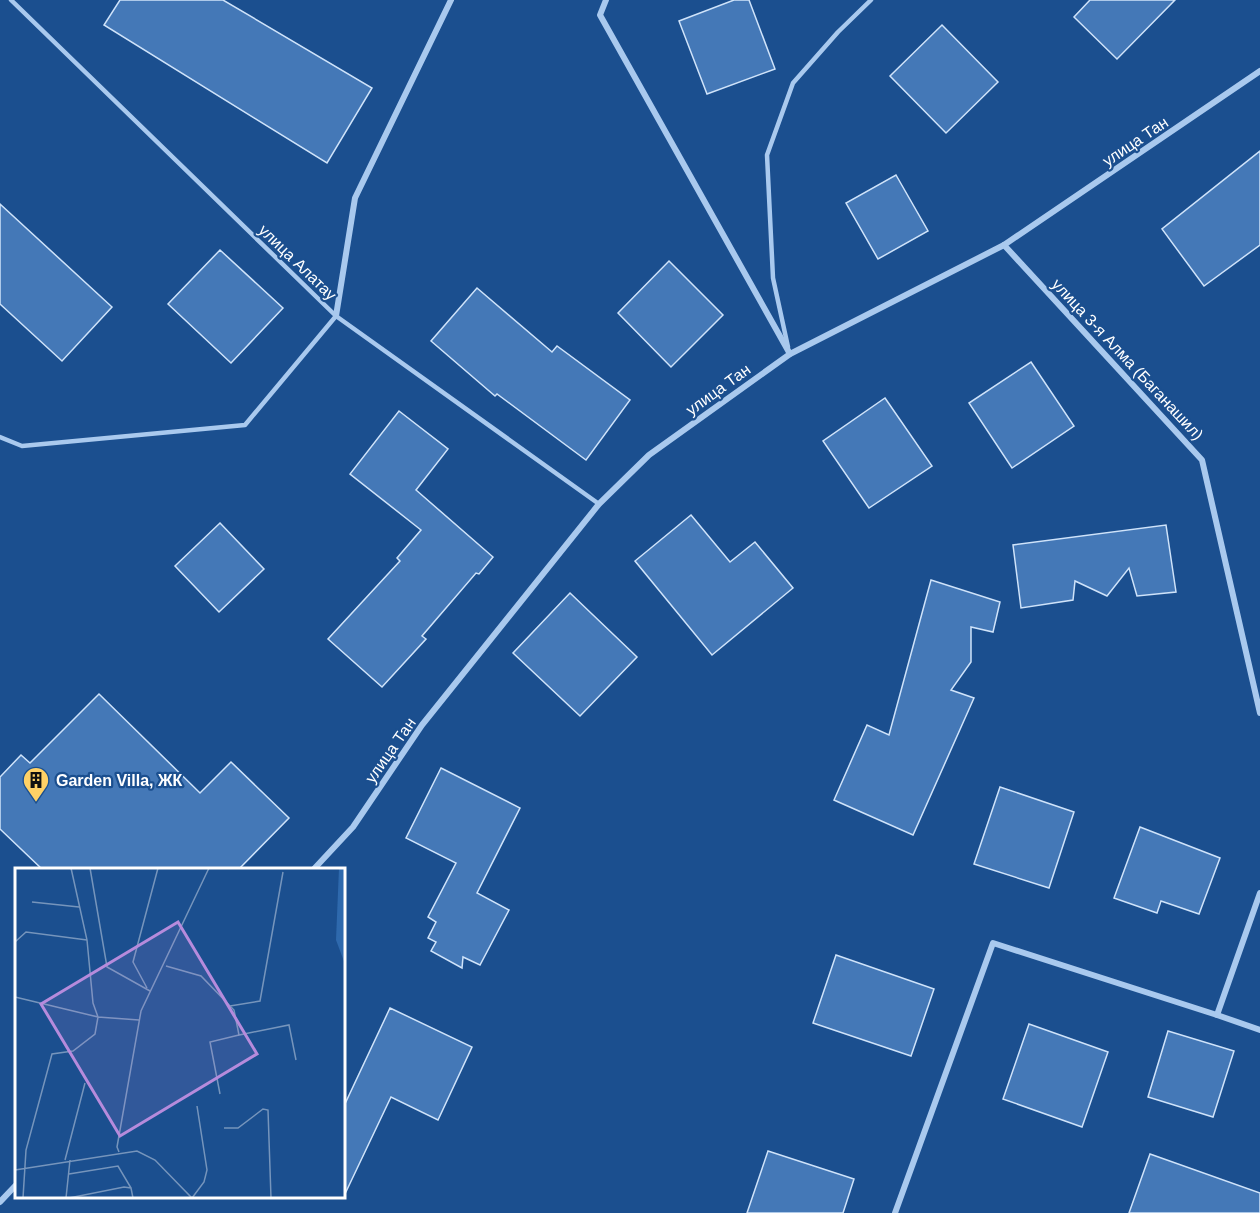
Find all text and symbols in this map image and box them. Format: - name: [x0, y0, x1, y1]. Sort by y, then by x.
- street label: улица Тан: [1099, 113, 1171, 169]
- street label: улица Алатау: [255, 221, 340, 304]
- street label: улица 3-я Алма (Баганашил): [1049, 276, 1207, 443]
- street label: улица Тан: [683, 360, 754, 418]
- street label: улица Тан: [362, 715, 419, 786]
- building icon: Garden Villa, ЖК: [21, 765, 51, 803]
- place label: Garden Villa, ЖК: [56, 772, 182, 789]
- inset map: [15, 868, 345, 1198]

